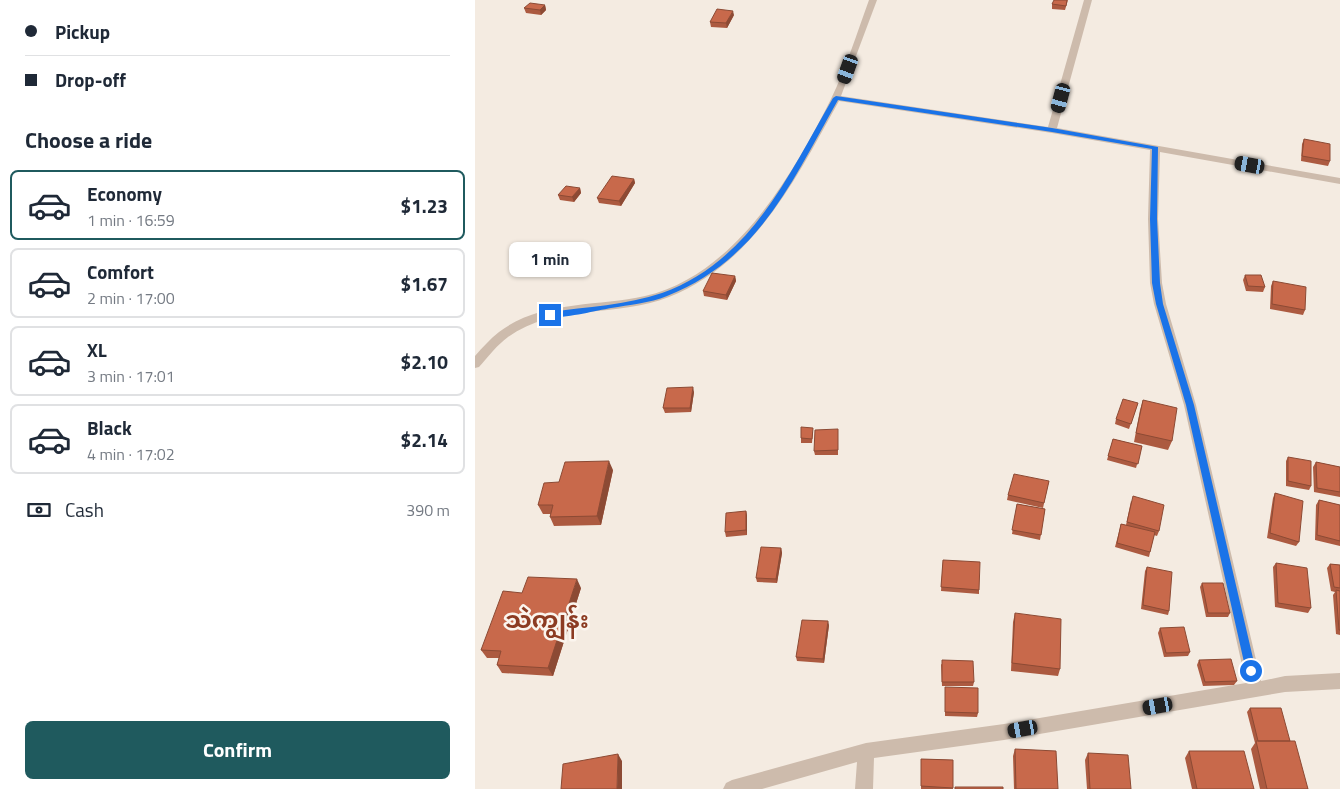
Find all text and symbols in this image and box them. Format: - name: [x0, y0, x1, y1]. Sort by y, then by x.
- text: Pickup: [55, 17, 110, 46]
- car: [835, 52, 860, 86]
- text: Drop-off: [55, 65, 126, 94]
- car: [1049, 82, 1072, 114]
- text: Choose a ride: [25, 123, 152, 157]
- car: [1233, 155, 1266, 175]
- text: Economy: [87, 179, 162, 208]
- icon: car: [27, 183, 72, 228]
- text: $1.23: [401, 191, 448, 220]
- text: 1 min · 16:59: [87, 208, 175, 232]
- callout: 1 min: [509, 242, 591, 278]
- text: 1 min: [531, 247, 569, 271]
- text: Comfort: [87, 257, 154, 286]
- icon: car: [27, 261, 72, 306]
- text: $1.67: [401, 269, 448, 298]
- text: 2 min · 17:00: [87, 286, 175, 310]
- route end: [539, 304, 561, 326]
- text: XL: [87, 335, 107, 364]
- icon: car: [27, 339, 72, 384]
- text: $2.10: [401, 347, 448, 376]
- text: 3 min · 17:01: [87, 364, 175, 388]
- text: Black: [87, 413, 132, 442]
- icon: car: [27, 417, 72, 462]
- text: $2.14: [401, 425, 448, 454]
- text: 4 min · 17:02: [87, 442, 175, 466]
- text: Cash: [65, 495, 104, 524]
- icon: cash: [25, 496, 53, 524]
- text: 390 m: [406, 498, 450, 522]
- district label: သဲကျွန်း: [505, 601, 589, 641]
- route start: [1240, 660, 1262, 682]
- car: [1141, 696, 1174, 716]
- car: [1006, 719, 1039, 739]
- button: Confirm: [25, 721, 450, 779]

